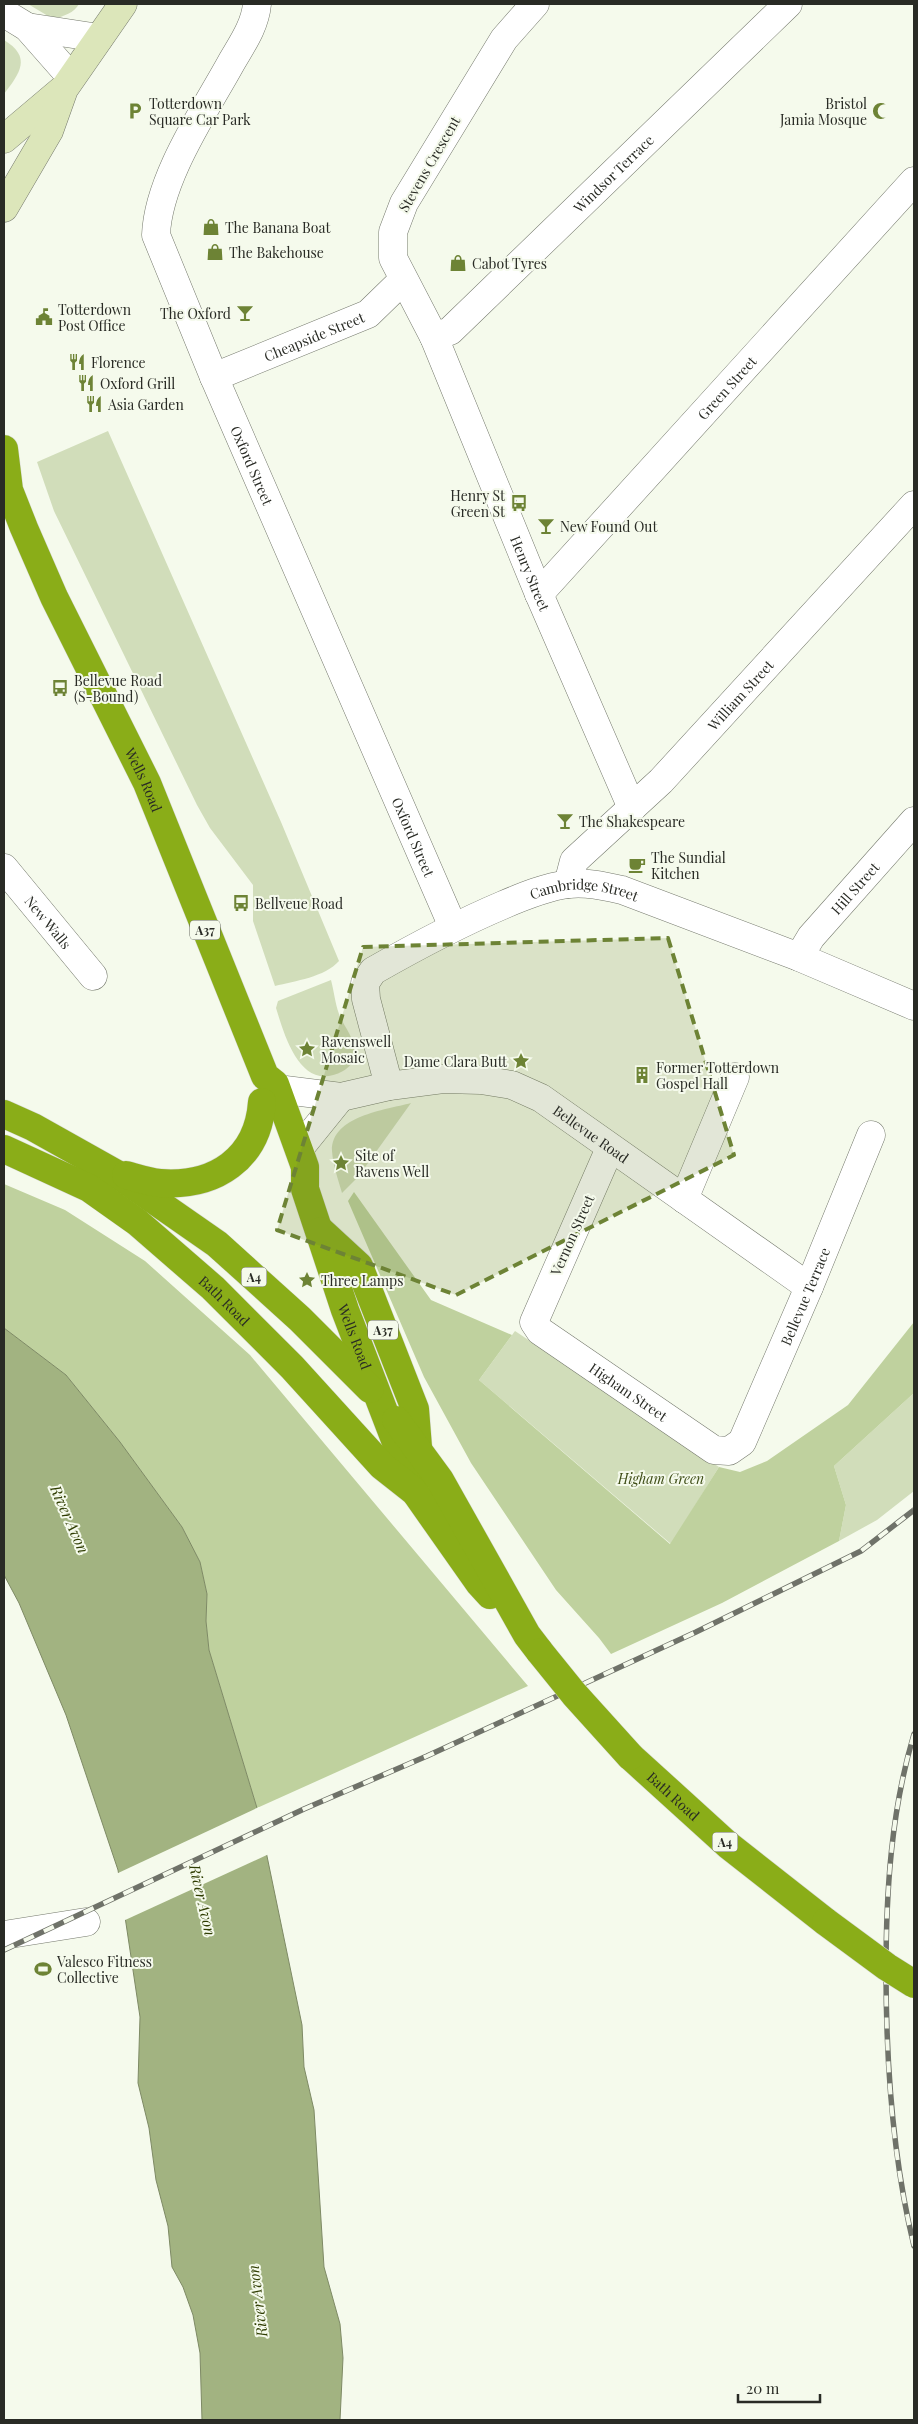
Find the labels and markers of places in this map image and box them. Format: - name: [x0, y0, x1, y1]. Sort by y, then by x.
- place label: Totterdown Square Car Park: [149, 94, 251, 129]
- place label: Bristol Jamia Mosque: [779, 94, 867, 129]
- parking icon: Totterdown Square Car Park: [125, 101, 145, 121]
- mosque icon: Bristol Jamia Mosque: [871, 101, 891, 121]
- shop icon: The Banana Boat: [201, 217, 221, 237]
- place label: The Banana Boat: [225, 218, 331, 237]
- shop icon: The Bakehouse: [205, 242, 225, 262]
- place label: The Bakehouse: [229, 243, 324, 262]
- shop icon: Cabot Tyres: [448, 253, 468, 273]
- place label: Cabot Tyres: [472, 254, 547, 273]
- place label: Totterdown Post Office: [58, 300, 132, 335]
- bar icon: The Oxford: [235, 303, 255, 323]
- place label: The Oxford: [160, 304, 231, 323]
- public building icon: Totterdown Post Office: [34, 307, 54, 327]
- restaurant icon: Florence: [67, 352, 87, 372]
- place label: Florence: [91, 353, 146, 372]
- restaurant icon: Oxford Grill: [76, 373, 96, 393]
- place label: Oxford Grill: [100, 374, 175, 393]
- restaurant icon: Asia Garden: [84, 394, 104, 414]
- place label: Asia Garden: [107, 395, 184, 414]
- place label: Henry St Green St: [450, 486, 506, 521]
- bus stop icon: Henry St Green St: [509, 493, 529, 513]
- bar icon: New Found Out: [536, 516, 556, 536]
- place label: New Found Out: [560, 517, 658, 536]
- place label: Bellevue Road (S-Bound): [74, 671, 162, 706]
- bus stop icon: Bellevue Road (S-Bound): [50, 678, 70, 698]
- bar icon: The Shakespeare: [555, 811, 575, 831]
- place label: The Shakespeare: [579, 812, 685, 831]
- place label: The Sundial Kitchen: [651, 848, 726, 883]
- cafe icon: The Sundial Kitchen: [627, 855, 647, 875]
- bus stop icon: Bellveue Road: [231, 893, 251, 913]
- place label: Bellveue Road: [255, 894, 343, 913]
- place label: Ravenswell Mosaic: [321, 1032, 391, 1067]
- place icon: Ravenswell Mosaic: [297, 1039, 317, 1059]
- place icon: Dame Clara Butt: [511, 1051, 531, 1071]
- place label: Dame Clara Butt: [404, 1052, 508, 1071]
- place label: Former Totterdown Gospel Hall: [656, 1058, 780, 1093]
- building icon: Former Totterdown Gospel Hall: [632, 1065, 652, 1085]
- place label: Site of Ravens Well: [355, 1146, 429, 1181]
- place icon: Site of Ravens Well: [331, 1153, 351, 1173]
- place icon: Three Lamps: [297, 1270, 317, 1290]
- place label: Three Lamps: [321, 1271, 403, 1290]
- place label: Valesco Fitness Collective: [56, 1952, 152, 1987]
- sports icon: Valesco Fitness Collective: [33, 1959, 53, 1979]

